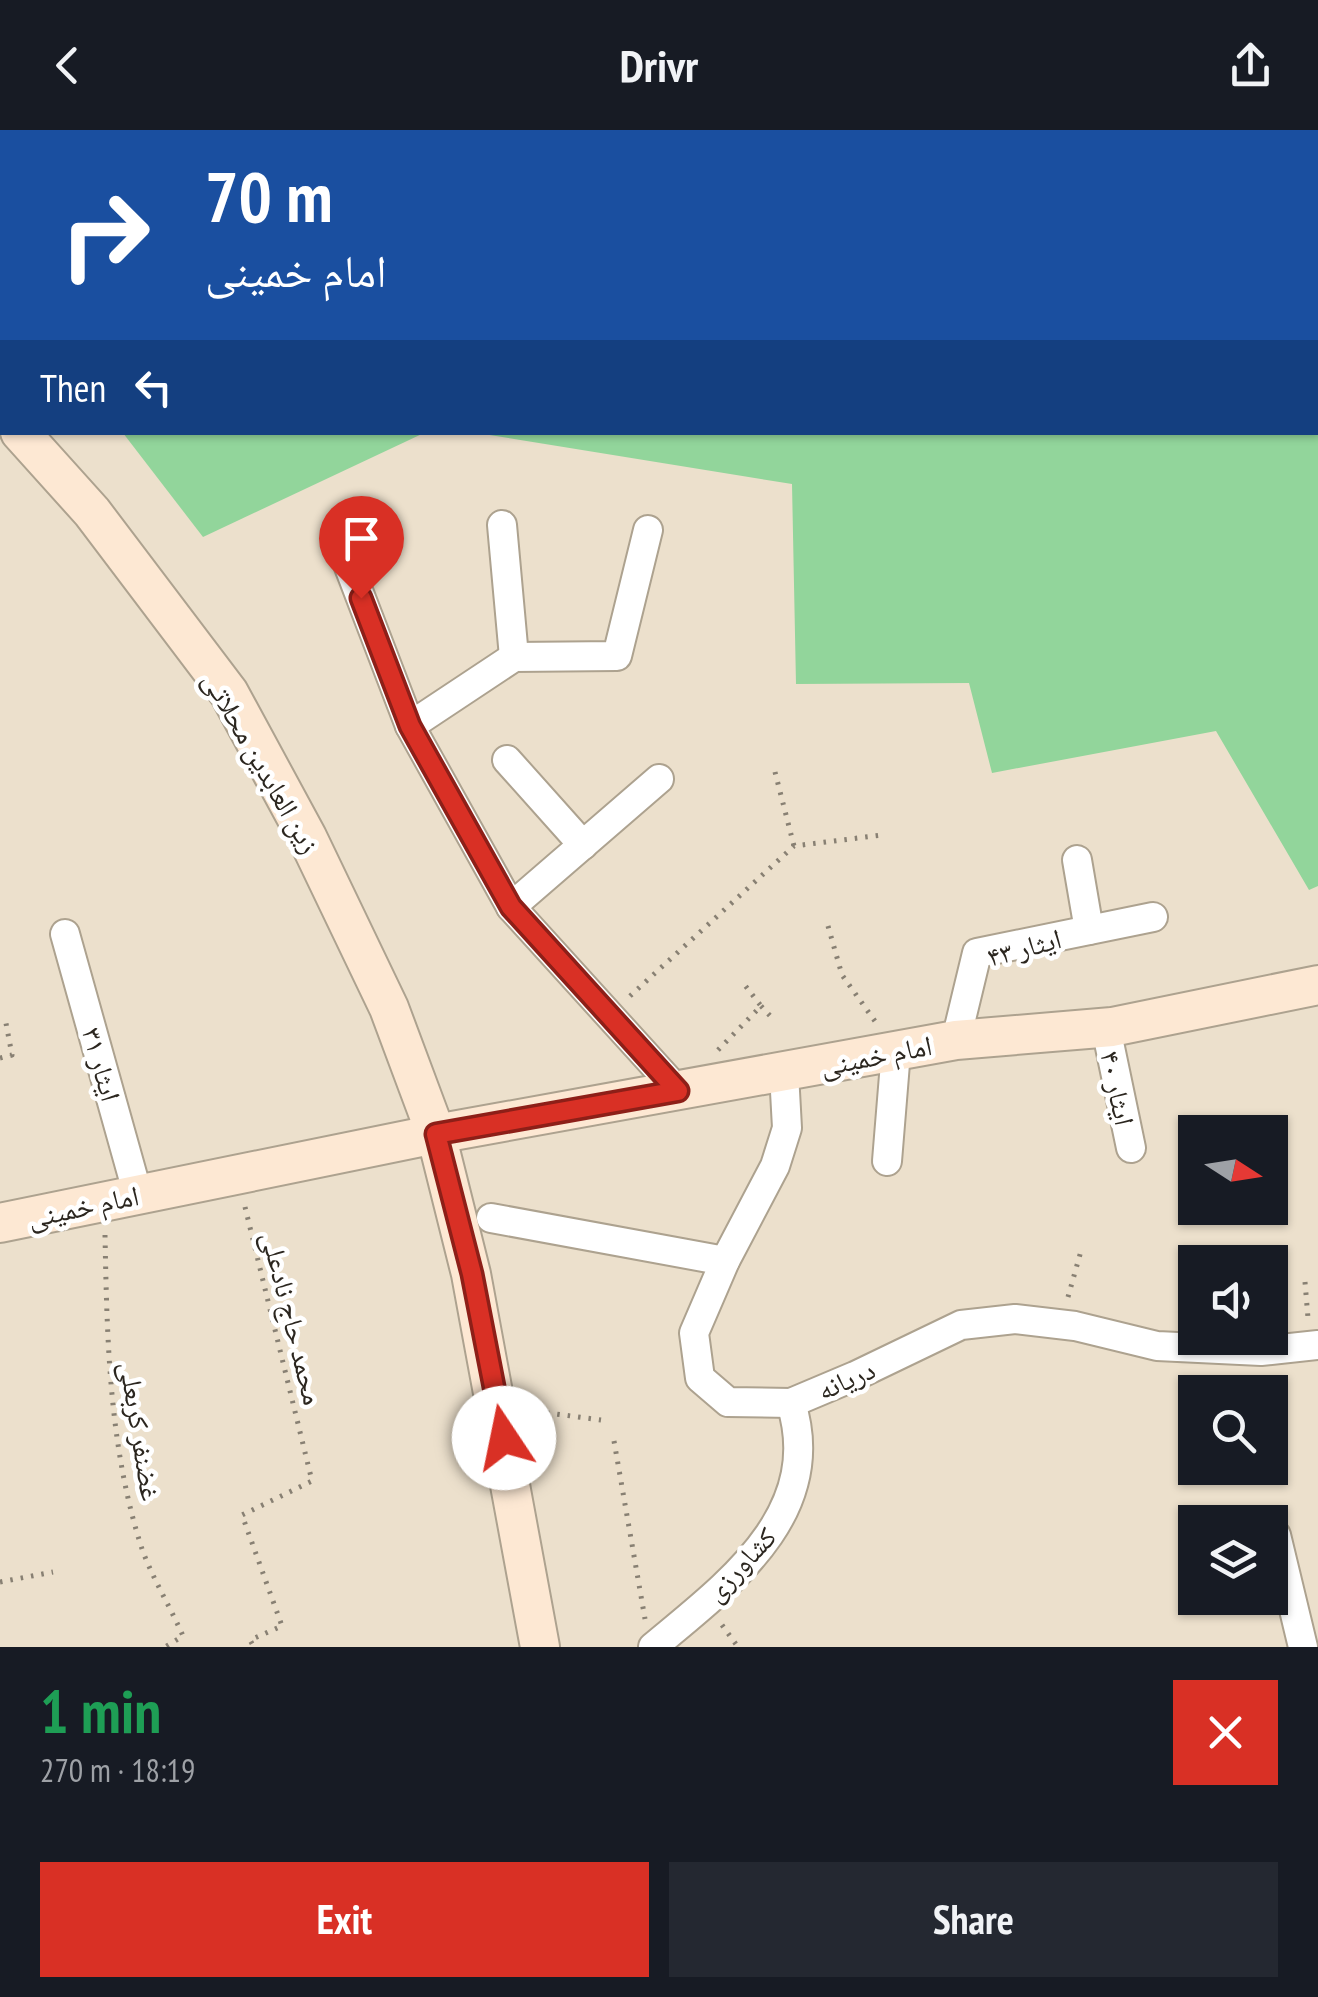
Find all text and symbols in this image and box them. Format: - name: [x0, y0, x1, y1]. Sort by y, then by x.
- text: Drivr: [620, 36, 698, 94]
- icon: back: [40, 38, 95, 93]
- icon: share: [1223, 38, 1278, 93]
- text: 70 m: [205, 151, 333, 241]
- icon: right: [40, 170, 170, 300]
- text: امام خمینی: [205, 241, 387, 299]
- icon: left: [126, 360, 181, 415]
- text: Then: [40, 363, 106, 412]
- pin: [319, 496, 404, 599]
- icon: arrive: [334, 511, 389, 566]
- street label: زین العابدین محلاتی: [195, 664, 329, 860]
- street label: ایثار ۴۳: [983, 919, 1065, 975]
- street label: ایثار ۳۱: [74, 1023, 130, 1105]
- street label: امام خمینی: [817, 1026, 935, 1085]
- street label: ایثار ۴۰: [1092, 1047, 1144, 1129]
- north arrow: [1178, 1115, 1288, 1225]
- map controls: [1178, 1115, 1288, 1615]
- street label: امام خمینی: [24, 1176, 142, 1237]
- street label: محمد حاج نادعلی: [254, 1227, 332, 1409]
- button: sound: [1178, 1245, 1288, 1355]
- street label: دریانه: [811, 1350, 881, 1408]
- street label: غضنفر کربعلی: [112, 1359, 170, 1503]
- button: search: [1178, 1375, 1288, 1485]
- position arrow: [452, 1386, 556, 1490]
- button: layers: [1178, 1505, 1288, 1615]
- street label: کشاورزی: [696, 1518, 784, 1609]
- text: 1 min: [40, 1672, 161, 1750]
- button: close: [1173, 1680, 1278, 1785]
- text: 270 m · 18:19: [40, 1749, 195, 1791]
- button: Exit: [40, 1862, 649, 1977]
- button: Share: [669, 1862, 1278, 1977]

